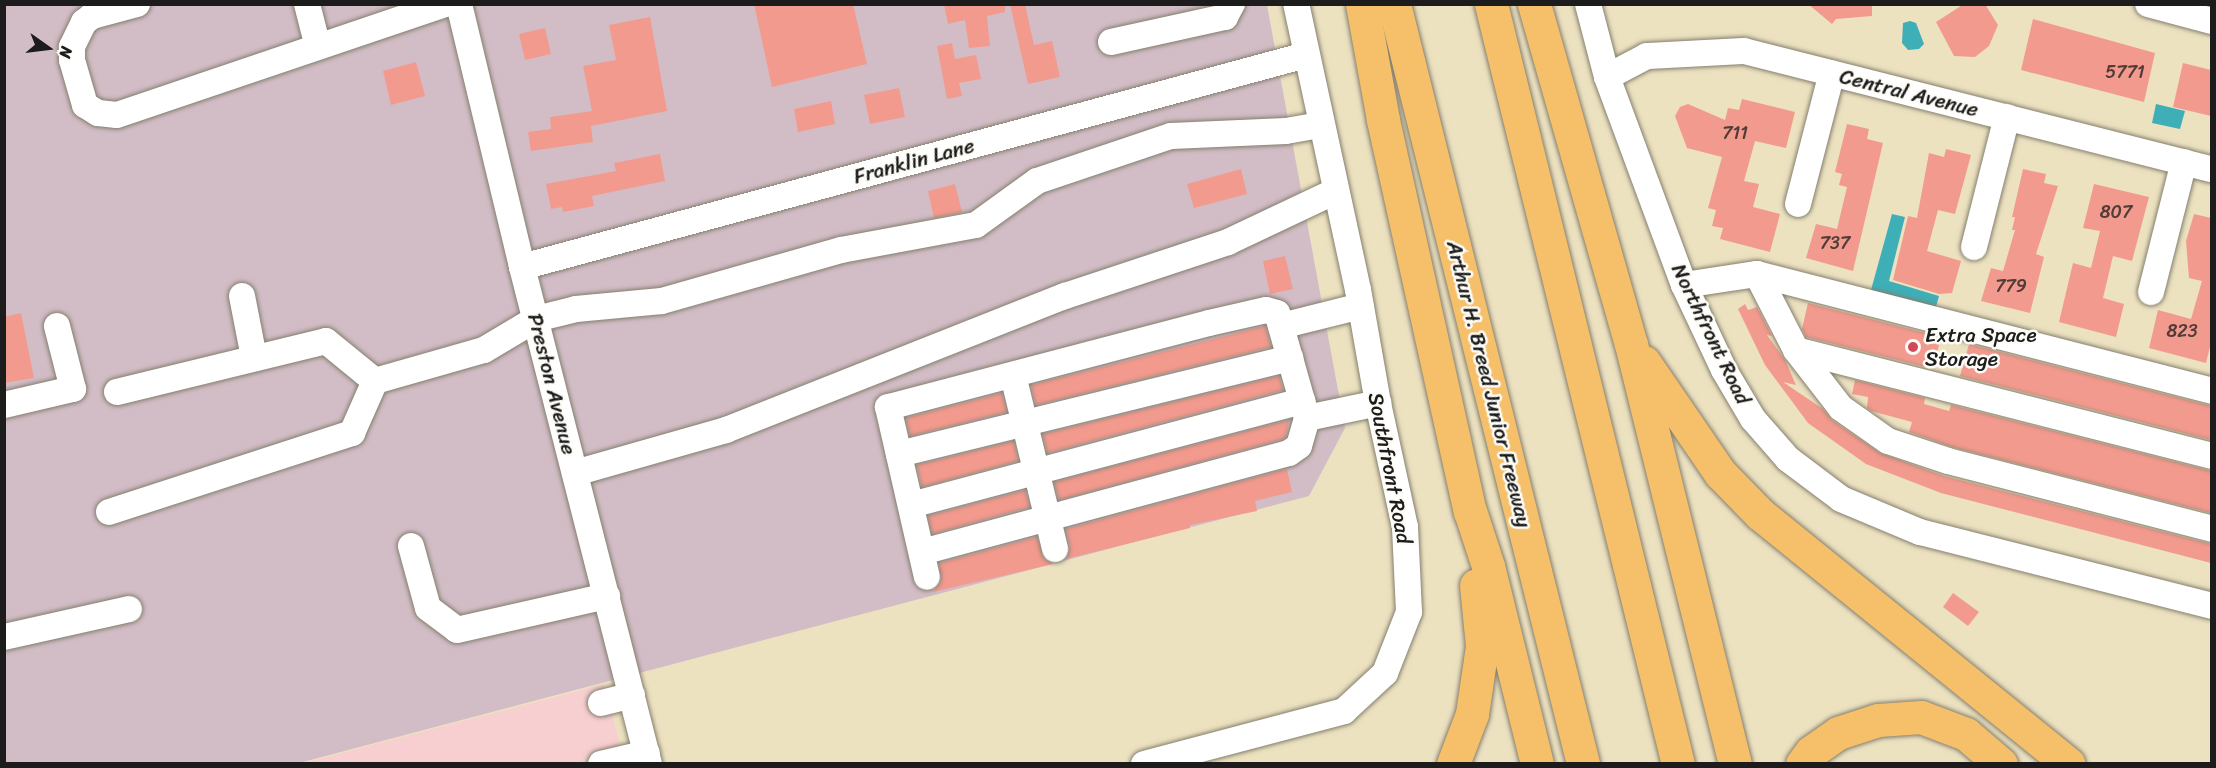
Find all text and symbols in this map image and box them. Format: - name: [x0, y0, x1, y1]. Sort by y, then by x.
- north arrow: [18, 18, 78, 78]
- text: N: [51, 44, 81, 61]
- house number: 5771: [2105, 61, 2145, 83]
- street label: Central Avenue: [1837, 64, 1981, 122]
- house number: 711: [1722, 122, 1748, 144]
- street label: Franklin Lane: [851, 133, 977, 189]
- house number: 807: [2100, 201, 2132, 223]
- house number: 737: [1820, 232, 1850, 254]
- street label: Arthur H. Breed Junior Freeway: [1441, 238, 1537, 530]
- street label: Northfront Road: [1666, 259, 1756, 409]
- house number: 779: [1995, 275, 2027, 297]
- street label: Preston Avenue: [522, 311, 582, 457]
- house number: 823: [2166, 320, 2198, 342]
- place label: Extra Space Storage: [1925, 322, 2037, 372]
- marker: Extra Space Storage: [1906, 340, 1920, 354]
- street label: Southfront Road: [1363, 390, 1417, 546]

